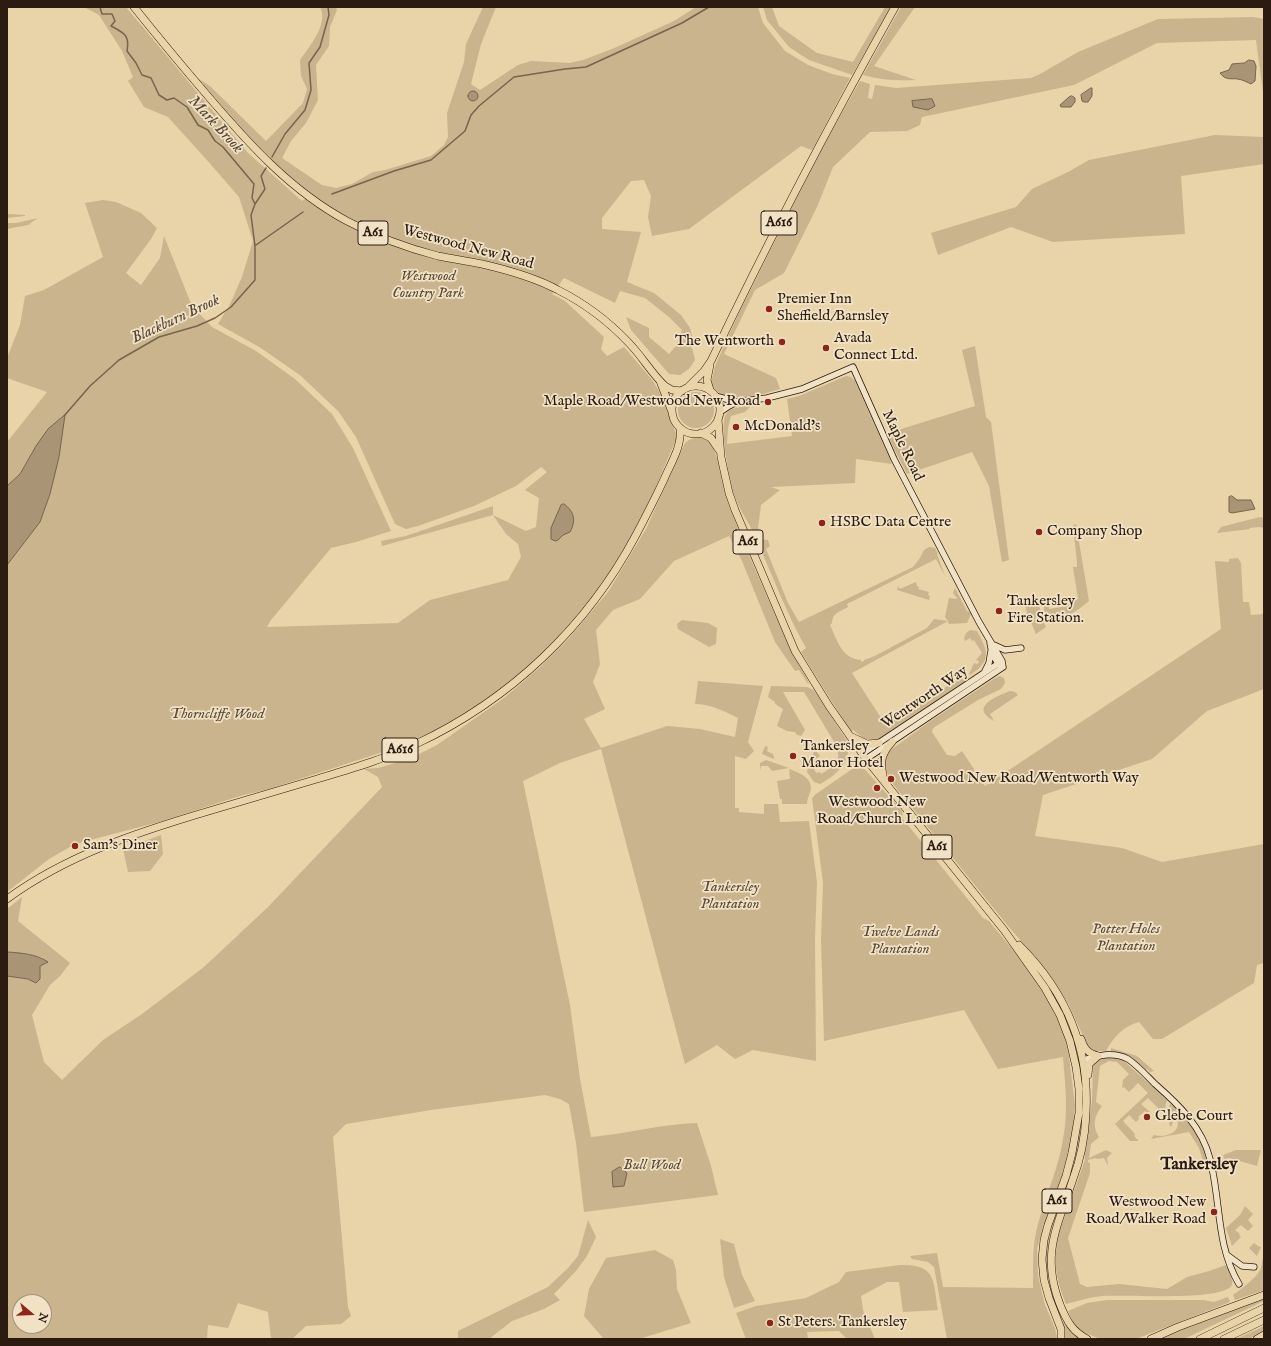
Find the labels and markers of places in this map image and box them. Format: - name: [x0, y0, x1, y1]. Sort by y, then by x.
- place label: Premier Inn Sheffield/Barnsley: [777, 291, 889, 326]
- marker: Premier Inn Sheffield/Barnsley: [764, 304, 774, 314]
- place label: Avada Connect Ltd.: [834, 330, 918, 365]
- place label: The Wentworth: [675, 333, 774, 351]
- marker: The Wentworth: [777, 337, 787, 347]
- marker: Avada Connect Ltd.: [821, 343, 831, 353]
- place label: Maple Road/Westwood New Road: [544, 393, 760, 411]
- marker: Maple Road/Westwood New Road: [763, 397, 773, 407]
- place label: McDonald's: [744, 418, 820, 436]
- marker: McDonald's: [731, 422, 741, 432]
- place label: HSBC Data Centre: [830, 514, 951, 532]
- marker: HSBC Data Centre: [817, 518, 827, 528]
- place label: Company Shop: [1047, 523, 1142, 541]
- marker: Company Shop: [1034, 527, 1044, 537]
- place label: Tankersley Fire Station.: [1007, 593, 1084, 628]
- marker: Tankersley Fire Station.: [994, 606, 1004, 616]
- place label: Tankersley Manor Hotel: [801, 738, 883, 773]
- marker: Tankersley Manor Hotel: [788, 751, 798, 761]
- place label: Westwood New Road/Wentworth Way: [899, 770, 1139, 788]
- marker: Westwood New Road/Wentworth Way: [886, 774, 896, 784]
- marker: Westwood New Road/Church Lane: [872, 783, 882, 793]
- place label: Westwood New Road/Church Lane: [817, 794, 937, 829]
- place label: Sam's Diner: [83, 837, 158, 855]
- marker: Sam's Diner: [70, 841, 80, 851]
- place label: Glebe Court: [1155, 1108, 1233, 1126]
- marker: Glebe Court: [1142, 1112, 1152, 1122]
- place label: Westwood New Road/Walker Road: [1086, 1194, 1206, 1229]
- marker: Westwood New Road/Walker Road: [1209, 1207, 1219, 1217]
- place label: St Peters. Tankersley: [778, 1314, 907, 1332]
- marker: St Peters. Tankersley: [765, 1318, 775, 1328]

